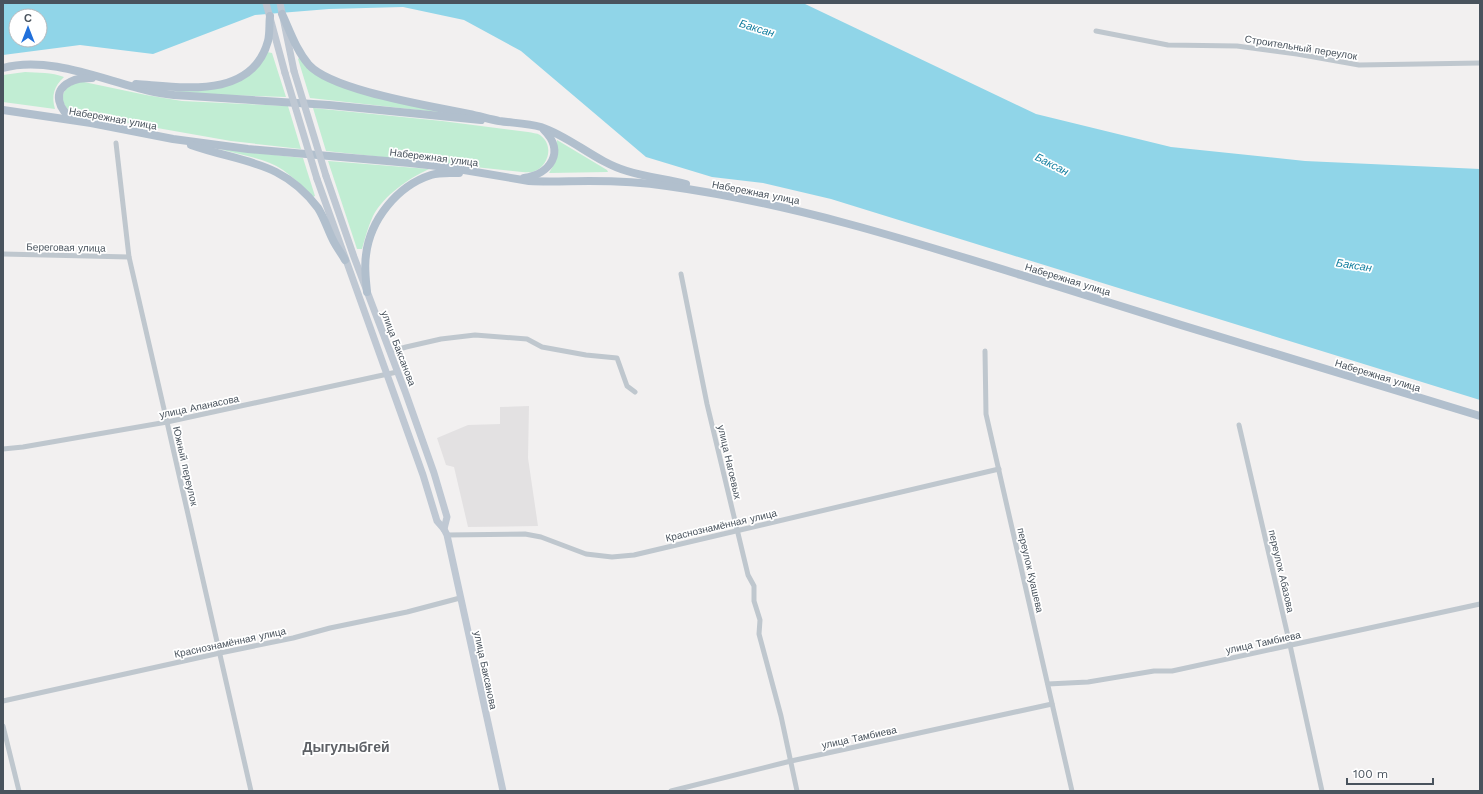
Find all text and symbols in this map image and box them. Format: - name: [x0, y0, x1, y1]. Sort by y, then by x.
- north arrow: [8, 8, 48, 48]
- text: С: [24, 12, 32, 25]
- water label: Баксан: [738, 17, 776, 40]
- street label: Строительный переулок: [1244, 33, 1358, 62]
- street label: Набережная улица: [68, 105, 158, 132]
- street label: Набережная улица: [389, 147, 479, 168]
- water label: Баксан: [1033, 150, 1071, 178]
- street label: Набережная улица: [711, 179, 801, 206]
- street label: Береговая улица: [26, 241, 106, 254]
- water label: Баксан: [1335, 256, 1373, 275]
- street label: Набережная улица: [1024, 261, 1112, 298]
- street label: улица Баксанова: [379, 309, 418, 388]
- street label: Набережная улица: [1334, 357, 1422, 394]
- street label: улица Апанасова: [158, 393, 240, 420]
- street label: улица Нагоевых: [716, 424, 743, 500]
- street label: Южный переулок: [171, 425, 200, 507]
- street label: Краснознамённая улица: [664, 507, 778, 544]
- street label: переулок Куашева: [1015, 527, 1046, 614]
- street label: переулок Абазова: [1267, 529, 1296, 614]
- street label: Краснознамённая улица: [173, 625, 287, 660]
- street label: улица Тамбиева: [1225, 629, 1302, 656]
- street label: улица Баксанова: [472, 630, 499, 711]
- street label: улица Тамбиева: [821, 724, 898, 751]
- district label: Дыгулыбгей: [302, 739, 390, 755]
- scale bar: [1347, 760, 1433, 786]
- text: 100 m: [1353, 767, 1388, 781]

